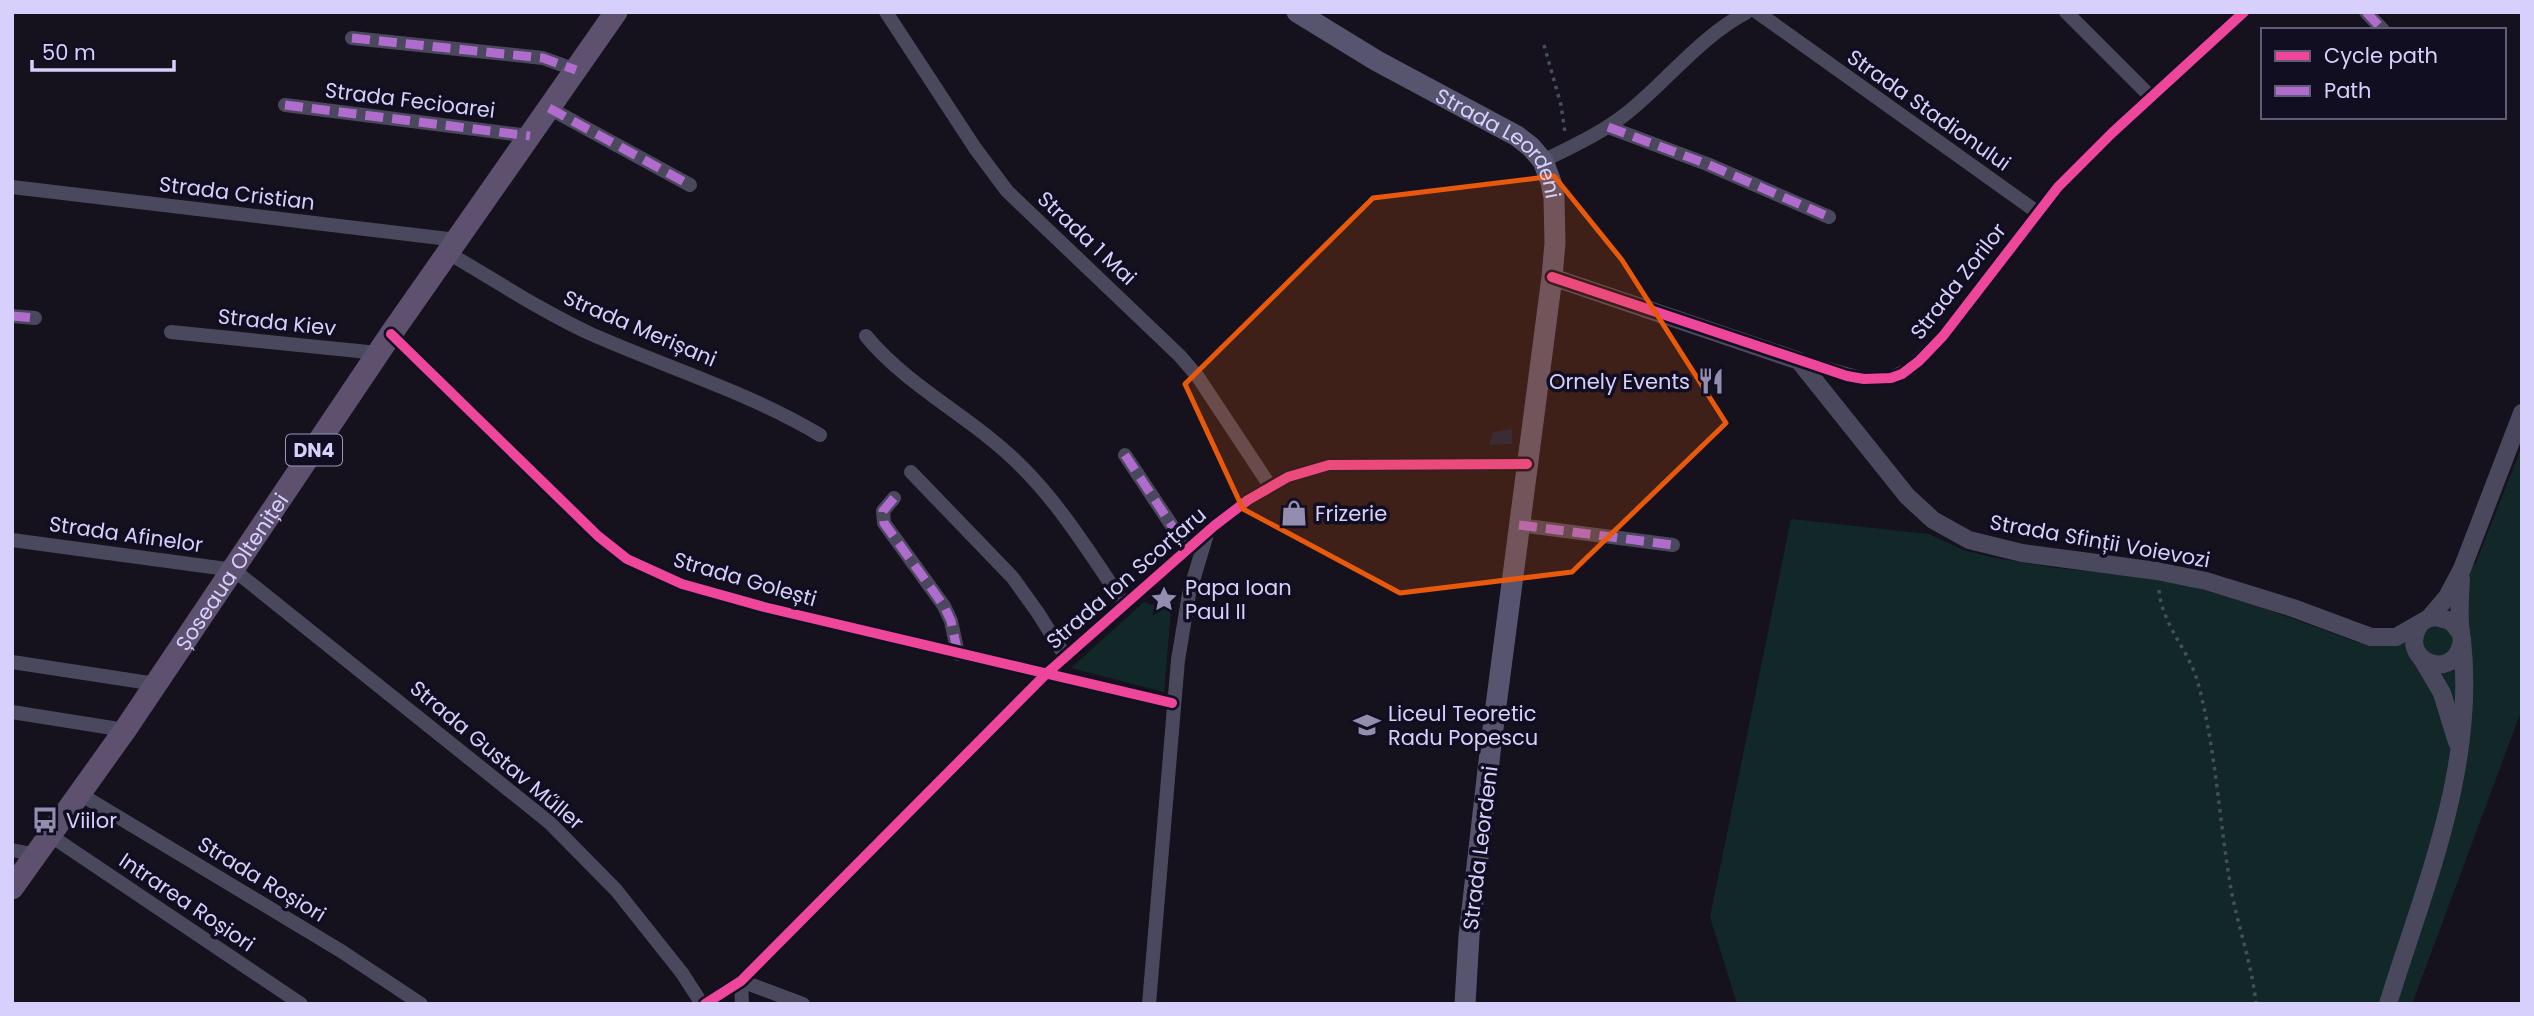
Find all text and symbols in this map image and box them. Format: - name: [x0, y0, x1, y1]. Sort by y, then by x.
- scale bar: [32, 28, 173, 72]
- legend: [2261, 28, 2506, 119]
- text: 50 m: [42, 38, 96, 67]
- text: Cycle path: [2324, 41, 2438, 70]
- street label: Strada Stadionului: [1841, 43, 2017, 177]
- street label: Strada Fecioarei: [323, 75, 497, 125]
- text: Path: [2324, 76, 2371, 105]
- street label: Strada Leordeni: [1431, 81, 1568, 201]
- street label: Strada Cristian: [158, 169, 316, 217]
- street label: Strada 1 Mai: [1031, 185, 1143, 291]
- street label: Strada Zorilor: [1903, 217, 2013, 345]
- street label: Strada Merișani: [559, 283, 721, 373]
- street label: Strada Kiev: [217, 301, 338, 343]
- restaurant icon: Ornely Events: [1696, 366, 1726, 396]
- place label: Ornely Events: [1549, 367, 1690, 396]
- road number: DN4: [286, 435, 342, 466]
- street label: Șoseaua Olteniței: [168, 487, 295, 656]
- shop icon: Frizerie: [1279, 498, 1309, 528]
- place label: Frizerie: [1315, 499, 1387, 528]
- street label: Strada Ion Scorțaru: [1040, 500, 1212, 656]
- street label: Strada Sfinții Voievozi: [1988, 507, 2212, 575]
- street label: Strada Afinelor: [47, 509, 205, 559]
- street label: Strada Golești: [670, 545, 820, 613]
- place label: Papa Ioan Paul II: [1185, 573, 1292, 626]
- place icon: Papa Ioan Paul II: [1149, 584, 1179, 614]
- street label: Strada Gustav Műller: [404, 674, 590, 836]
- place label: Liceul Teoretic Radu Popescu: [1388, 699, 1538, 752]
- school or university icon: Liceul Teoretic Radu Popescu: [1352, 710, 1382, 740]
- street label: Strada Leordeni: [1456, 764, 1504, 932]
- bus stop icon: Viilor: [30, 805, 60, 835]
- place label: Viilor: [66, 806, 117, 835]
- street label: Strada Roșiori: [192, 829, 332, 929]
- street label: Intrarea Roșiori: [114, 846, 260, 958]

